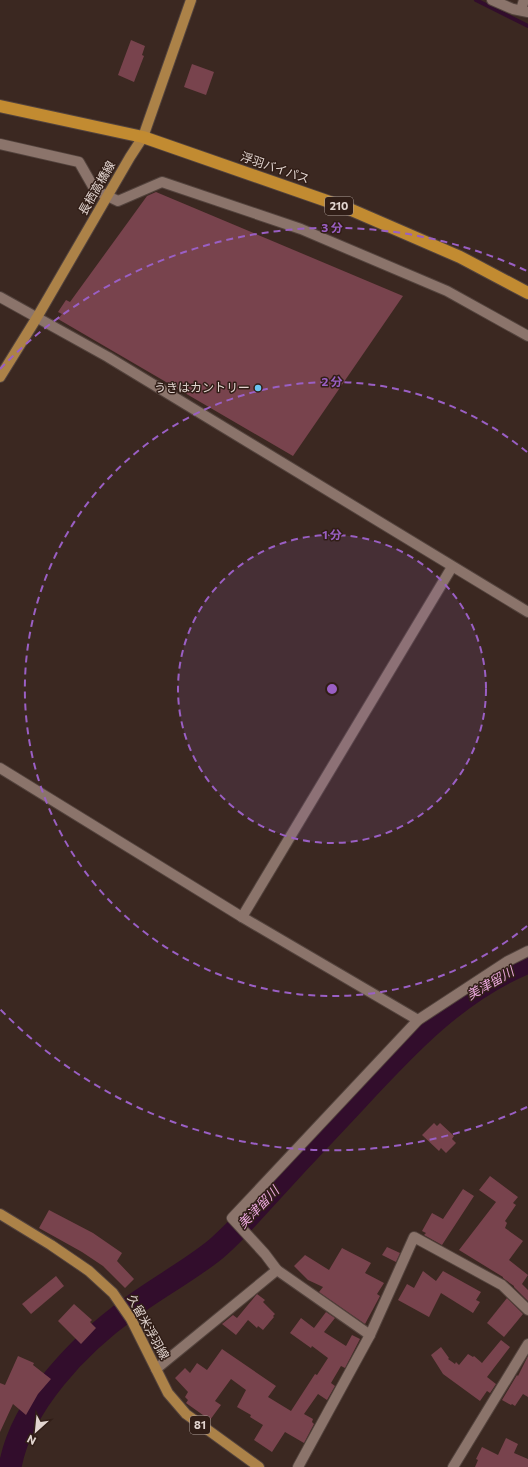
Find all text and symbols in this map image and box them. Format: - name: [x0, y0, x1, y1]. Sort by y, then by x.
- street label: 浮羽バイパス: [239, 149, 312, 185]
- street label: 長栖高橋線: [75, 158, 117, 217]
- road number: 210: [325, 197, 353, 215]
- text: 3 分: [321, 220, 343, 234]
- text: 2 分: [321, 374, 343, 388]
- place label: うきはカントリー: [154, 380, 250, 394]
- marker: うきはカントリー: [253, 383, 263, 393]
- text: 1 分: [322, 527, 342, 541]
- centre of rings: [325, 682, 339, 696]
- water label: 美津留川: [463, 962, 518, 1003]
- water label: 美津留川: [234, 1181, 283, 1231]
- street label: 久留米浮羽線: [125, 1292, 172, 1361]
- north arrow: [16, 1411, 56, 1451]
- road number: 81: [190, 1416, 210, 1434]
- text: N: [25, 1433, 38, 1448]

